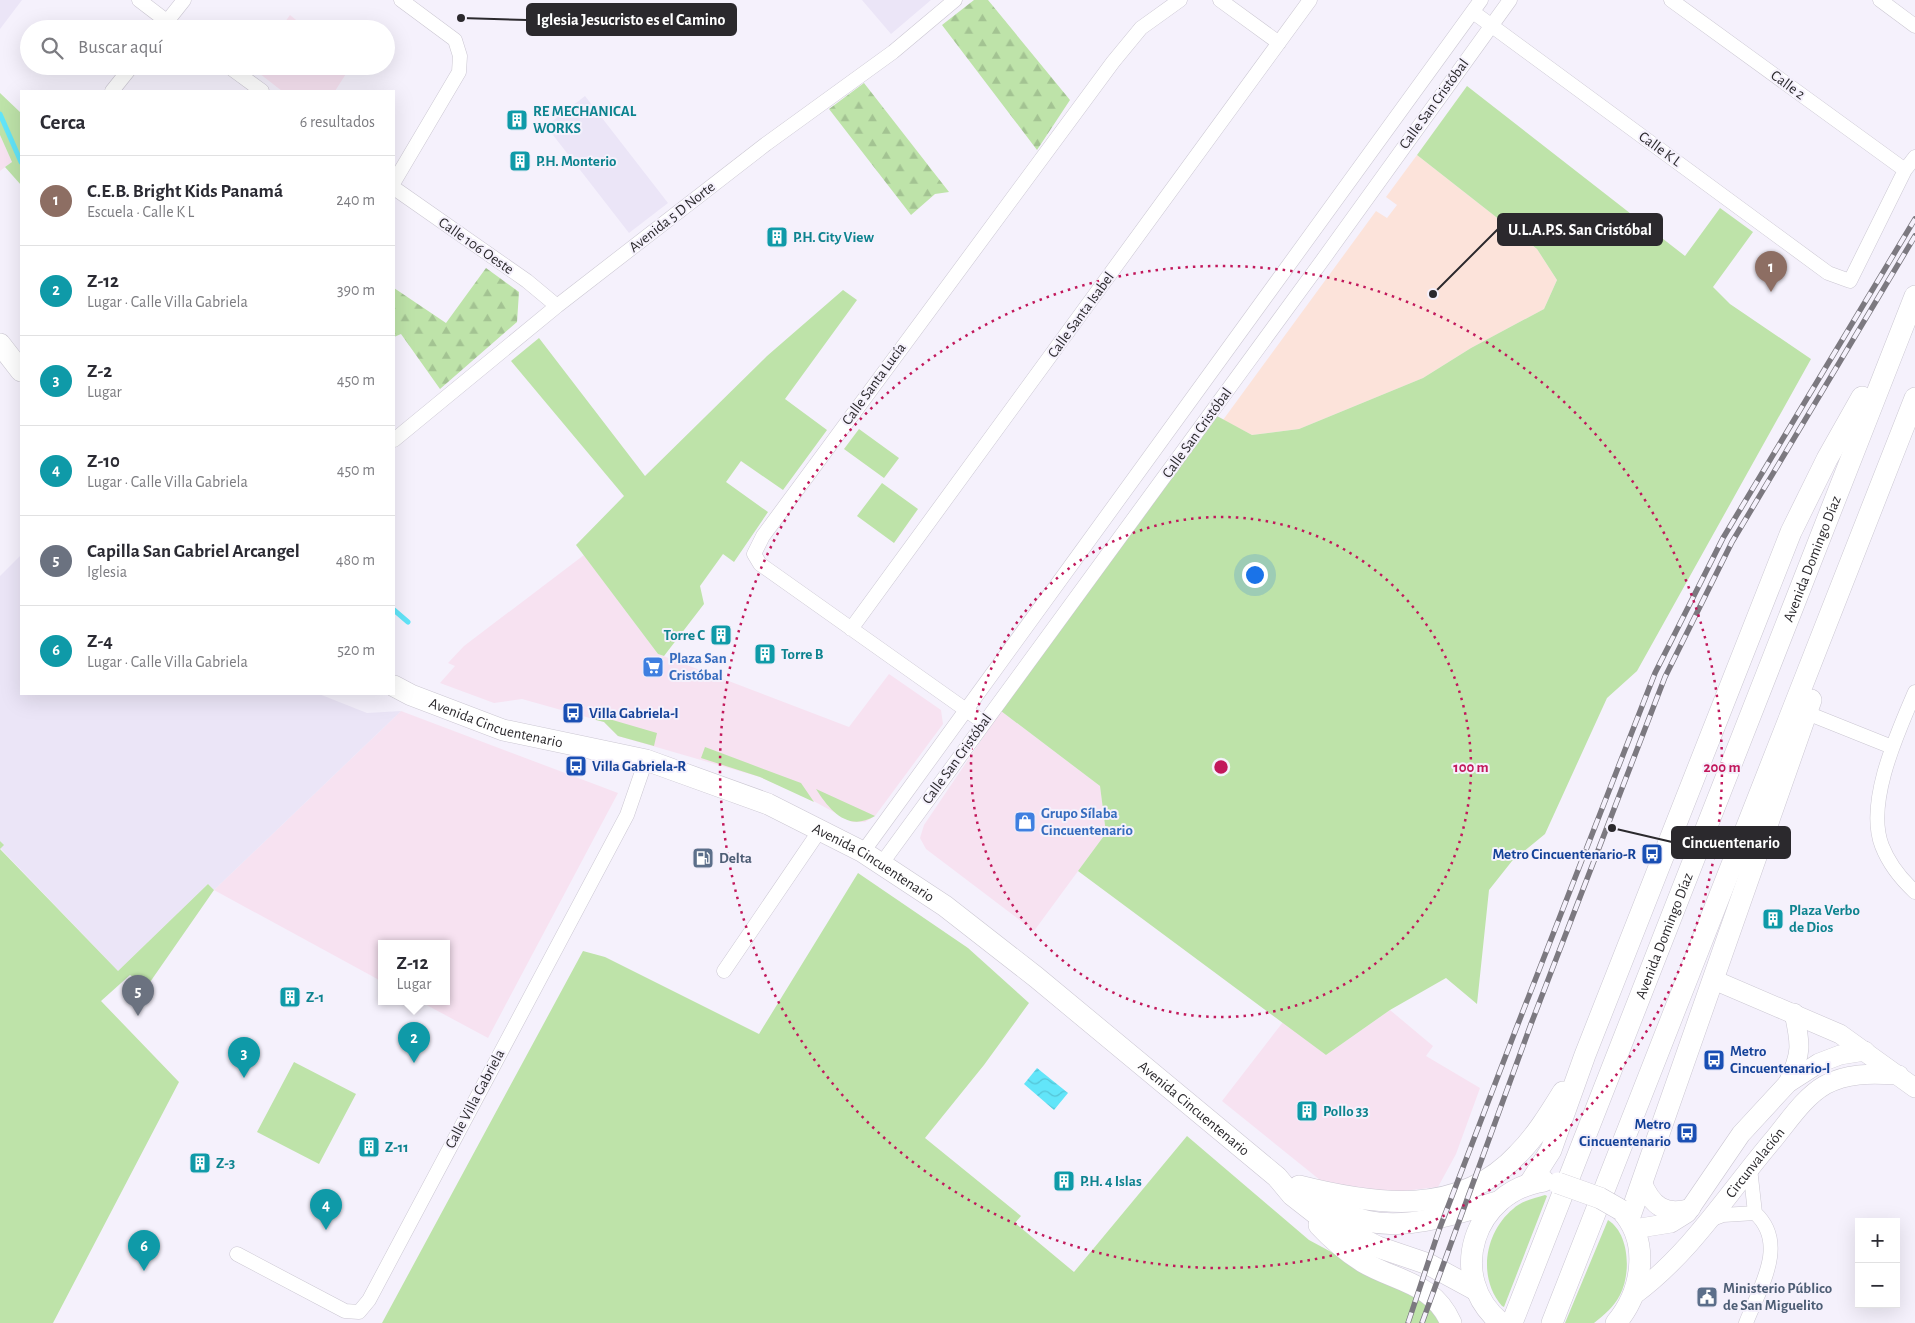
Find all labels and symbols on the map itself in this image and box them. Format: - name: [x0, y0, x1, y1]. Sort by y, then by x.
- callout: Iglesia Jesucristo es el Camino: [527, 4, 736, 35]
- text: Iglesia Jesucristo es el Camino: [537, 12, 725, 28]
- street label: Calle San Cristóbal: [1396, 56, 1472, 152]
- street label: Calle 2: [1768, 68, 1808, 102]
- place label: RE MECHANICAL WORKS: [533, 104, 637, 136]
- building icon: RE MECHANICAL WORKS: [505, 108, 529, 132]
- street label: Calle K L: [1636, 129, 1685, 170]
- building icon: P.H. Monterio: [508, 149, 532, 173]
- place label: P.H. Monterio: [536, 154, 616, 169]
- street label: Avenida 5 D Norte: [626, 179, 718, 255]
- callout: U.L.A.P.S. San Cristóbal: [1498, 214, 1662, 245]
- street label: Calle 106 Oeste: [436, 215, 516, 277]
- text: U.L.A.P.S. San Cristóbal: [1508, 222, 1652, 238]
- building icon: P.H. City View: [765, 225, 789, 249]
- place label: P.H. City View: [793, 230, 874, 245]
- pin: 1: [1755, 251, 1787, 292]
- street label: Calle Santa Isabel: [1045, 270, 1117, 360]
- street label: Calle Santa Lucía: [839, 340, 909, 428]
- street label: Calle San Cristóbal: [1159, 385, 1235, 481]
- street label: Avenida Domingo Díaz: [1780, 494, 1843, 624]
- your location: [1242, 562, 1268, 588]
- building icon: Torre C: [709, 623, 733, 647]
- place label: Torre C: [664, 628, 705, 643]
- building icon: Torre B: [753, 642, 777, 666]
- place label: Torre B: [781, 647, 824, 662]
- place label: Plaza San Cristóbal: [669, 651, 727, 683]
- supermarket icon: Plaza San Cristóbal: [641, 655, 665, 679]
- street label: Avenida Cincuentenario: [427, 695, 564, 750]
- bus stop icon: Villa Gabriela-I: [561, 701, 585, 725]
- place label: Villa Gabriela-I: [589, 706, 679, 721]
- street label: Calle San Cristóbal: [919, 711, 995, 807]
- bus stop icon: Villa Gabriela-R: [564, 754, 588, 778]
- centre of rings: [1212, 758, 1230, 776]
- place label: Villa Gabriela-R: [592, 759, 686, 774]
- text: 100 m: [1453, 760, 1489, 775]
- text: 200 m: [1703, 760, 1741, 775]
- place label: Grupo Sílaba Cincuentenario: [1041, 806, 1133, 838]
- shop icon: Grupo Sílaba Cincuentenario: [1013, 810, 1037, 834]
- street label: Avenida Cincuentenario: [810, 820, 937, 904]
- callout: Cincuentenario: [1672, 827, 1790, 858]
- text: Cincuentenario: [1682, 835, 1780, 851]
- bus stop icon: Metro Cincuentenario-R: [1640, 842, 1664, 866]
- fuel station icon: Delta: [691, 846, 715, 870]
- place label: Metro Cincuentenario-R: [1492, 847, 1636, 862]
- place label: Delta: [719, 851, 752, 866]
- street label: Avenida Domingo Díaz: [1633, 871, 1695, 1001]
- place label: Plaza Verbo de Dios: [1789, 903, 1860, 935]
- building icon: Plaza Verbo de Dios: [1761, 907, 1785, 931]
- pin: 5: [122, 975, 154, 1016]
- building icon: Z-1: [278, 985, 302, 1009]
- place label: Z-1: [306, 990, 324, 1005]
- pin: 2: [398, 1022, 430, 1063]
- pin: 3: [228, 1037, 260, 1078]
- place label: Metro Cincuentenario-I: [1730, 1044, 1830, 1076]
- street label: Calle Villa Gabriela: [443, 1047, 507, 1151]
- bus stop icon: Metro Cincuentenario-I: [1702, 1048, 1726, 1072]
- street label: Avenida Cincuentenario: [1136, 1058, 1252, 1158]
- building icon: Pollo 33: [1295, 1099, 1319, 1123]
- place label: Pollo 33: [1323, 1104, 1369, 1119]
- place label: Metro Cincuentenario: [1579, 1117, 1671, 1149]
- bus stop icon: Metro Cincuentenario: [1675, 1121, 1699, 1145]
- street label: Circunvalación: [1723, 1125, 1787, 1200]
- building icon: Z-11: [357, 1135, 381, 1159]
- place label: Z-11: [385, 1140, 409, 1155]
- building icon: Z-3: [188, 1151, 212, 1175]
- place label: Z-3: [216, 1156, 235, 1171]
- building icon: P.H. 4 Islas: [1052, 1169, 1076, 1193]
- place label: P.H. 4 Islas: [1080, 1174, 1142, 1189]
- pin: 4: [310, 1189, 342, 1230]
- pin: 6: [128, 1230, 160, 1271]
- place label: Ministerio Público de San Miguelito: [1723, 1281, 1832, 1313]
- public building icon: Ministerio Público de San Miguelito: [1695, 1285, 1719, 1309]

